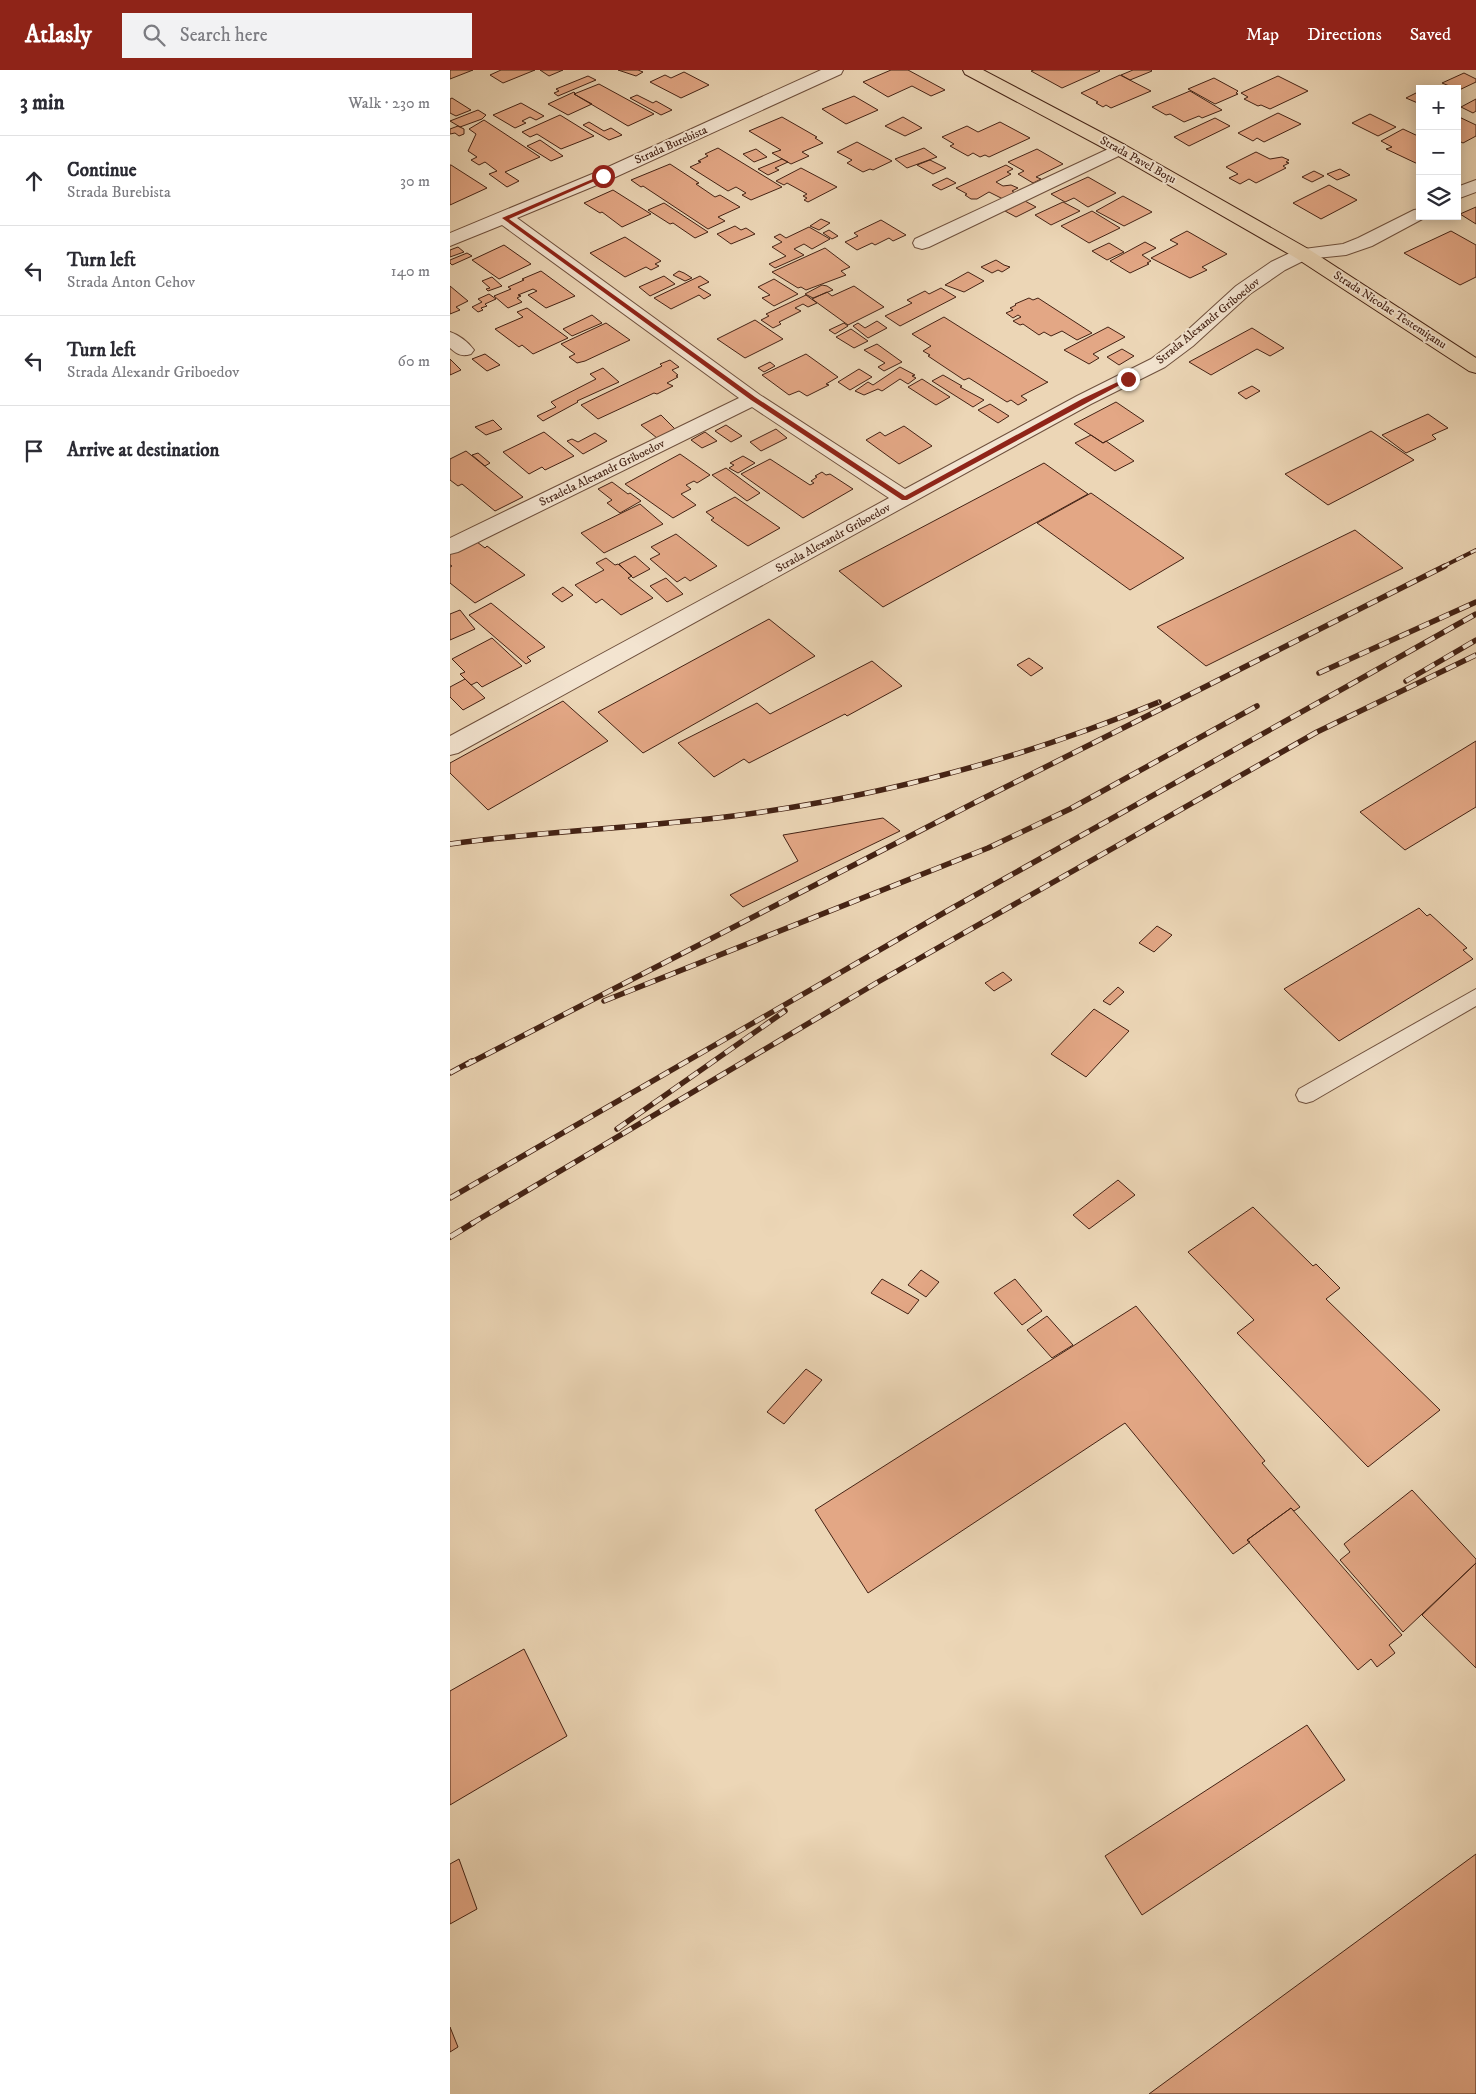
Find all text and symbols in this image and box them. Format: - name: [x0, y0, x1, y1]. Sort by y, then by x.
- search box: [122, 13, 472, 58]
- text: Atlasly: [25, 20, 92, 50]
- icon: search: [140, 21, 168, 49]
- text: Search here: [180, 24, 268, 47]
- text: Map: [1246, 24, 1279, 46]
- text: Directions: [1307, 24, 1382, 46]
- text: Saved: [1410, 24, 1451, 46]
- map controls: [1416, 85, 1461, 220]
- button: +: [1416, 85, 1461, 130]
- text: 3 min: [20, 90, 65, 116]
- text: Walk · 230 m: [348, 93, 430, 113]
- street label: Strada Burebista: [632, 122, 710, 168]
- button: −: [1416, 130, 1461, 175]
- street label: Strada Pavel Boțu: [1097, 133, 1179, 187]
- text: Continue: [67, 159, 137, 182]
- route start: [592, 165, 615, 188]
- icon: ahead: [20, 167, 48, 195]
- text: 30 m: [400, 171, 430, 191]
- button: layers: [1416, 175, 1461, 220]
- text: Strada Burebista: [67, 182, 171, 202]
- text: Turn left: [67, 249, 136, 272]
- icon: left: [20, 257, 48, 285]
- text: 140 m: [391, 261, 430, 281]
- street label: Strada Nicolae Testemițanu: [1331, 268, 1450, 352]
- text: Strada Anton Cehov: [67, 272, 195, 292]
- street label: Strada Alexandr Griboedov: [1153, 274, 1264, 368]
- text: Turn left: [67, 339, 136, 362]
- icon: left: [20, 347, 48, 375]
- text: 60 m: [398, 351, 430, 371]
- text: Strada Alexandr Griboedov: [67, 362, 239, 382]
- route end: [1117, 368, 1140, 391]
- street label: Stradela Alexandr Griboedov: [537, 436, 668, 510]
- icon: arrive: [20, 437, 48, 465]
- text: Arrive at destination: [67, 439, 219, 462]
- street label: Strada Alexandr Griboedov: [773, 500, 894, 576]

